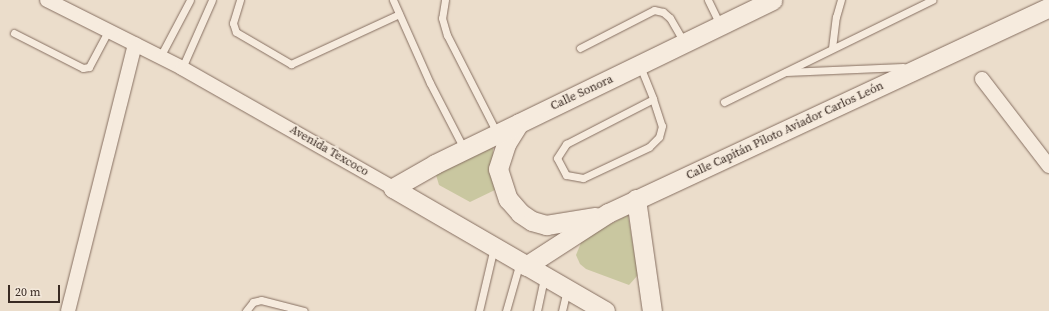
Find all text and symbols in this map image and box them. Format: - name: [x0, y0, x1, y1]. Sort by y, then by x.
- street label: Calle Sonora: [548, 72, 616, 114]
- street label: Calle Capitán Piloto Aviador Carlos León: [684, 79, 886, 183]
- street label: Avenida Texcoco: [287, 122, 371, 180]
- scale bar: [10, 277, 62, 303]
- text: 20 m: [15, 284, 41, 300]

